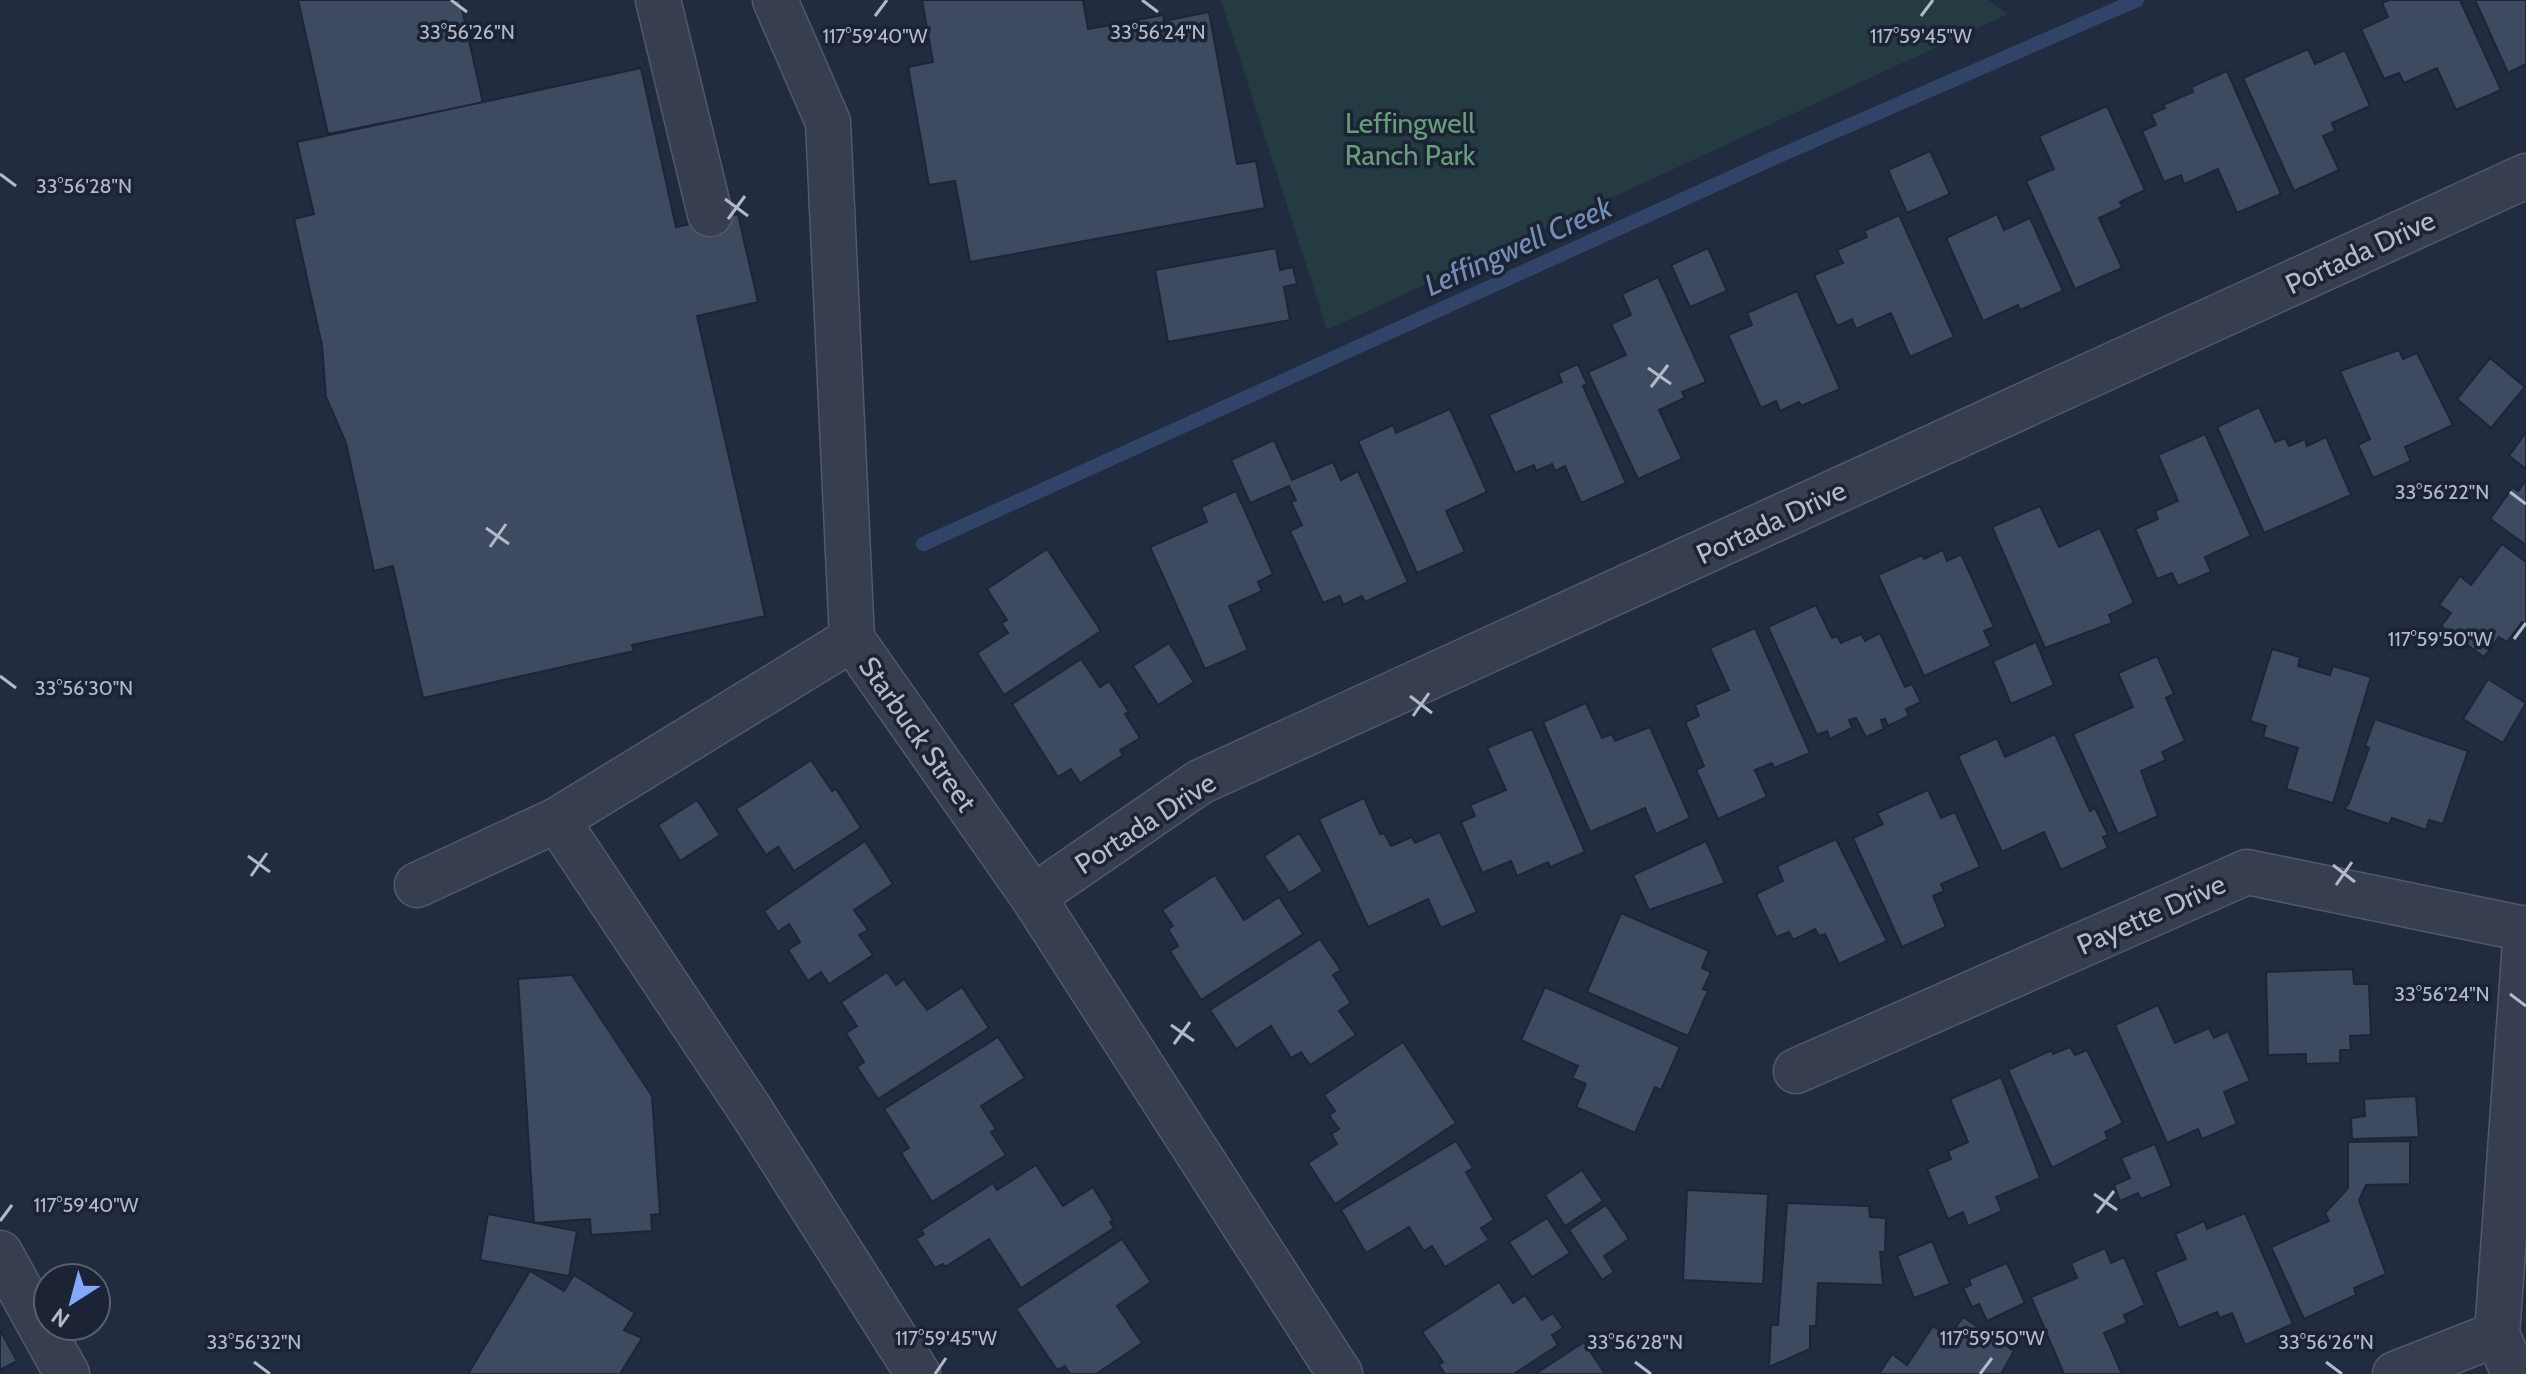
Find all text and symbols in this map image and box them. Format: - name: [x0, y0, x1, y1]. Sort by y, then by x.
- text: 33°56'26"N: [419, 20, 515, 44]
- text: 33°56'24"N: [1110, 20, 1206, 44]
- text: 117°59'40"W: [822, 24, 928, 48]
- text: 117°59'45"W: [1870, 24, 1972, 48]
- park label: Leffingwell Ranch Park: [1345, 106, 1476, 172]
- text: 33°56'28"N: [36, 174, 132, 198]
- water label: Leffingwell Creek: [1419, 188, 1618, 304]
- street label: Portada Drive: [2280, 203, 2440, 301]
- street label: Portada Drive: [1691, 473, 1851, 571]
- text: 33°56'22"N: [2395, 480, 2489, 504]
- text: 117°59'50"W: [2388, 627, 2492, 651]
- street label: Starbuck Street: [852, 650, 984, 818]
- text: 33°56'30"N: [35, 676, 133, 700]
- street label: Portada Drive: [1068, 765, 1222, 881]
- street label: Payette Drive: [2072, 866, 2230, 962]
- text: 33°56'24"N: [2394, 982, 2490, 1006]
- text: 117°59'40"W: [33, 1193, 139, 1217]
- north arrow: [32, 1262, 112, 1342]
- text: N: [46, 1302, 75, 1333]
- text: 117°59'45"W: [895, 1326, 997, 1350]
- text: 117°59'50"W: [1940, 1326, 2044, 1350]
- text: 33°56'32"N: [207, 1330, 301, 1354]
- text: 33°56'28"N: [1587, 1330, 1683, 1354]
- text: 33°56'26"N: [2278, 1330, 2374, 1354]

